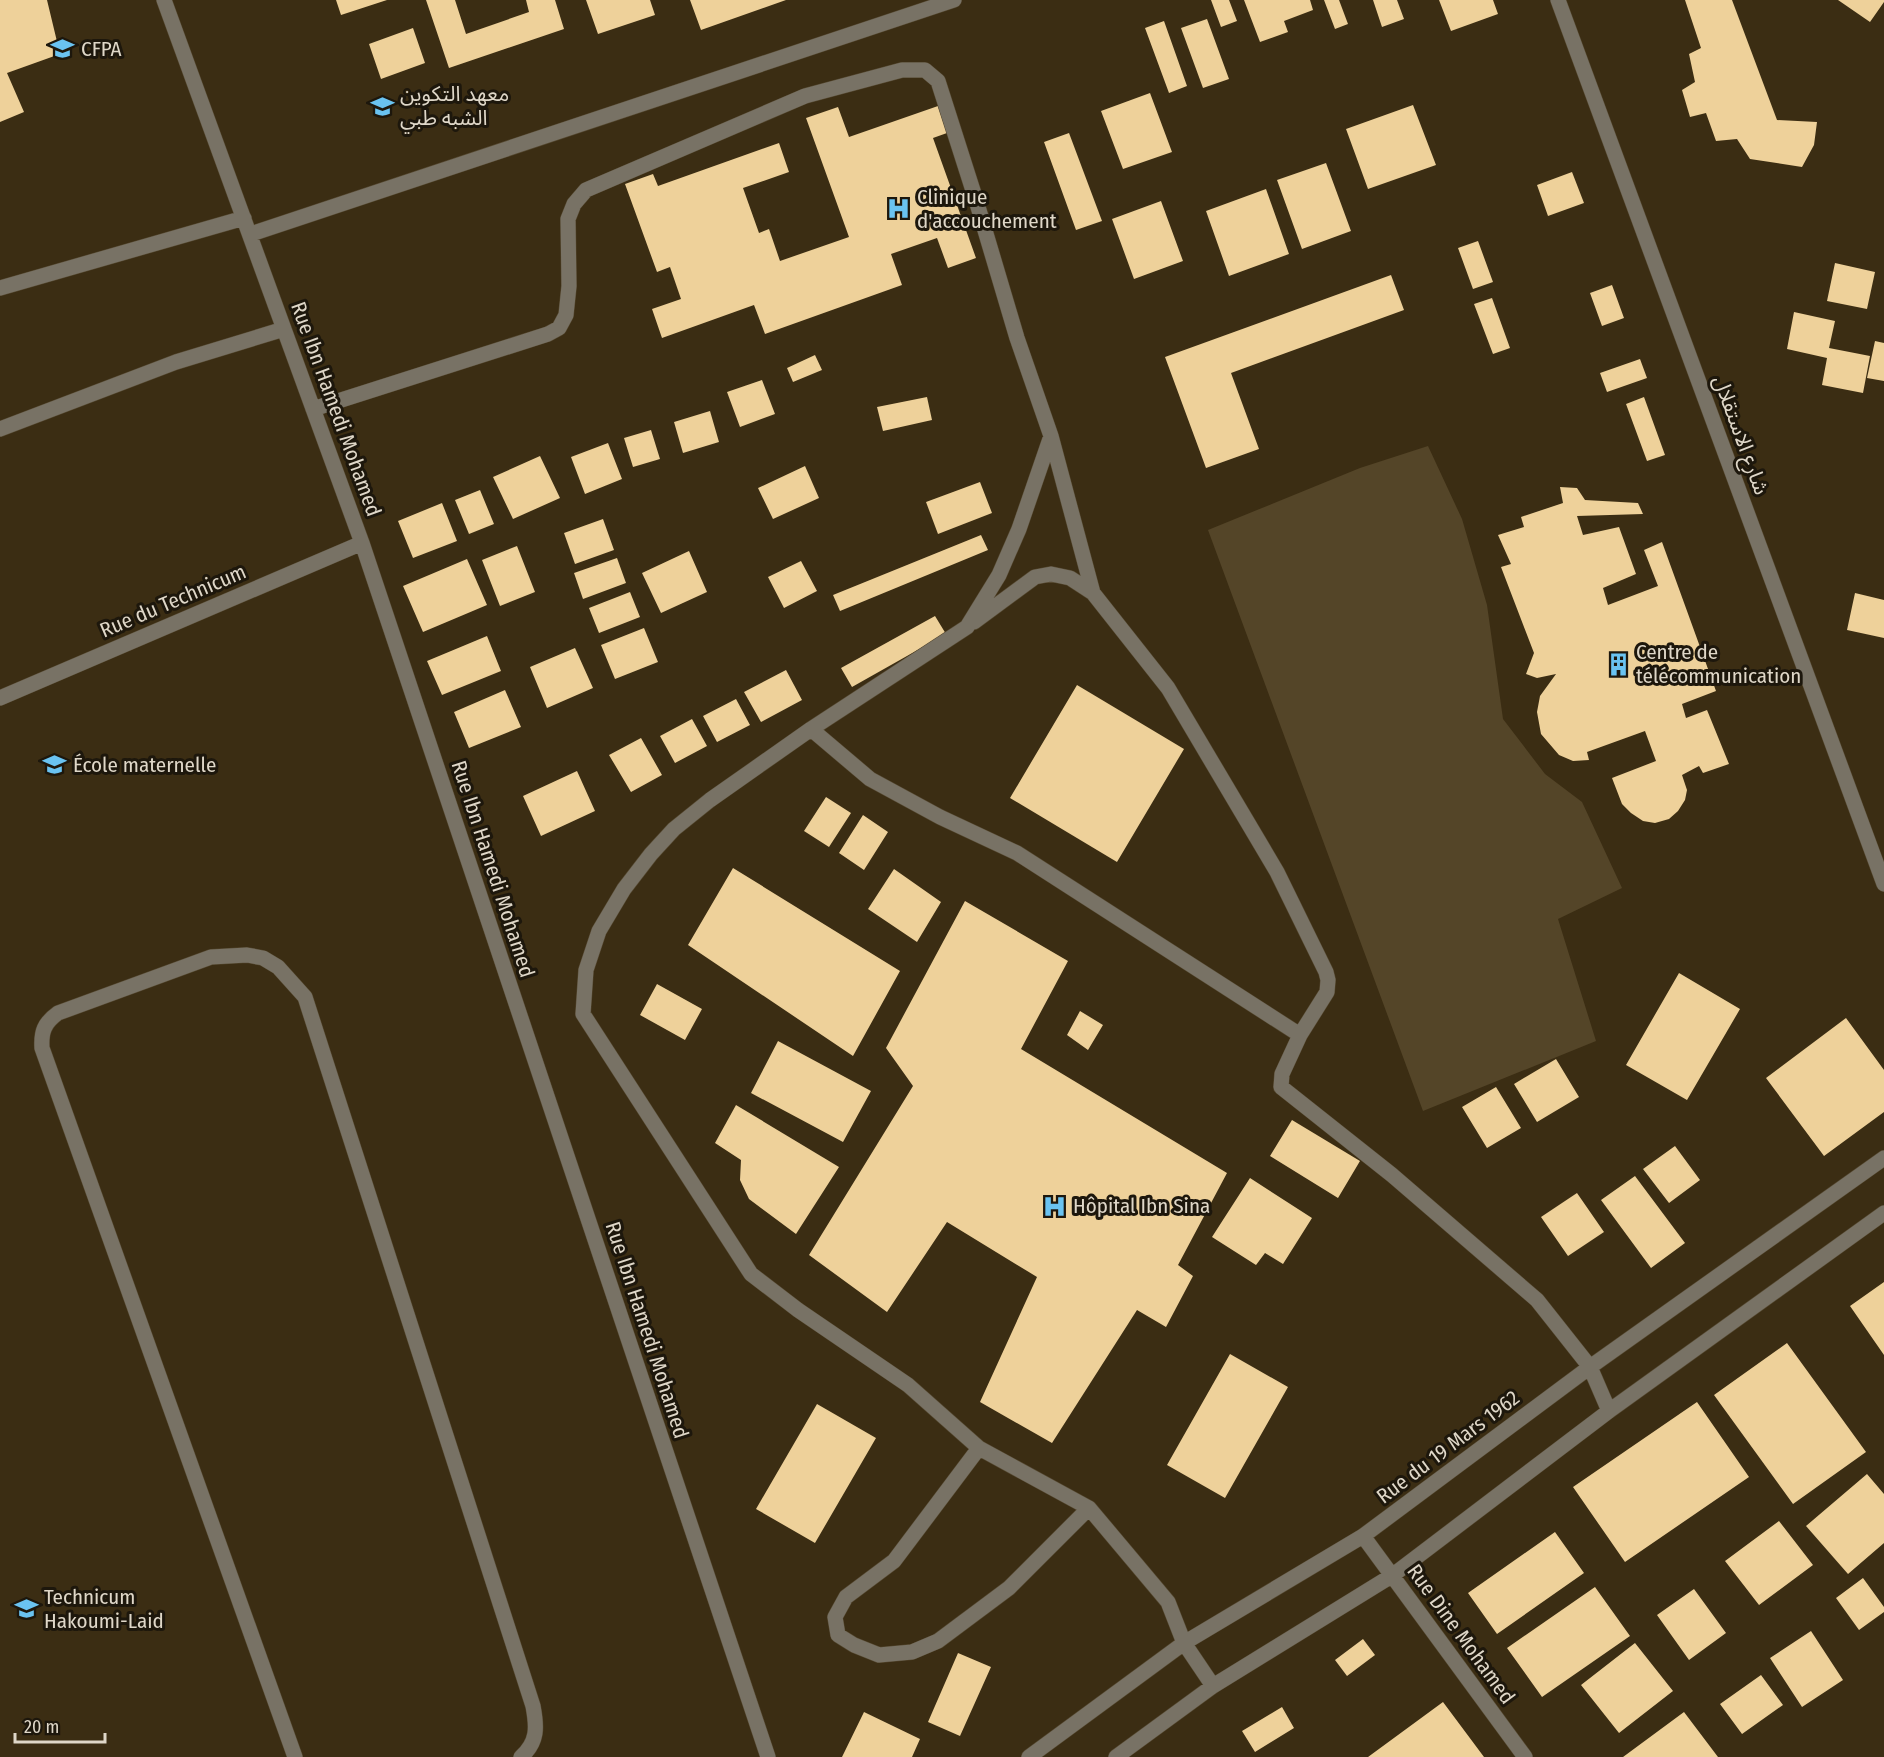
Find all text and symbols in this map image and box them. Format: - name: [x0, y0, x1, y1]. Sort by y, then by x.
- school or university icon: CFPA: [50, 36, 76, 62]
- place label: CFPA: [81, 36, 122, 62]
- place label: معهد التكوين الشبه طبي: [400, 81, 509, 134]
- school or university icon: معهد التكوين الشبه طبي: [369, 93, 395, 119]
- place label: Clinique d'accouchement: [917, 184, 1057, 234]
- hospital icon: Clinique d'accouchement: [886, 196, 912, 222]
- street label: Rue Ibn Hamedi Mohamed: [285, 298, 387, 520]
- street label: شارع الاستقلال: [1706, 372, 1775, 499]
- street label: Rue du Technicum: [96, 559, 250, 643]
- place label: Centre de télécommunication: [1636, 639, 1801, 689]
- building icon: Centre de télécommunication: [1605, 651, 1631, 677]
- school or university icon: École maternelle: [42, 752, 68, 778]
- place label: École maternelle: [73, 752, 216, 778]
- street label: Rue Ibn Hamedi Mohamed: [446, 757, 540, 981]
- hospital icon: Hôpital Ibn Sina: [1042, 1193, 1068, 1219]
- place label: Hôpital Ibn Sina: [1073, 1193, 1210, 1219]
- street label: Rue Ibn Hamedi Mohamed: [600, 1218, 694, 1442]
- street label: Rue du 19 Mars 1962: [1371, 1385, 1525, 1509]
- street label: Rue Dine Mohamed: [1401, 1559, 1521, 1709]
- place label: Technicum Hakoumi-Laid: [44, 1584, 164, 1634]
- school or university icon: Technicum Hakoumi-Laid: [13, 1596, 39, 1622]
- scale bar: [15, 1706, 105, 1744]
- text: 20 m: [24, 1716, 59, 1738]

